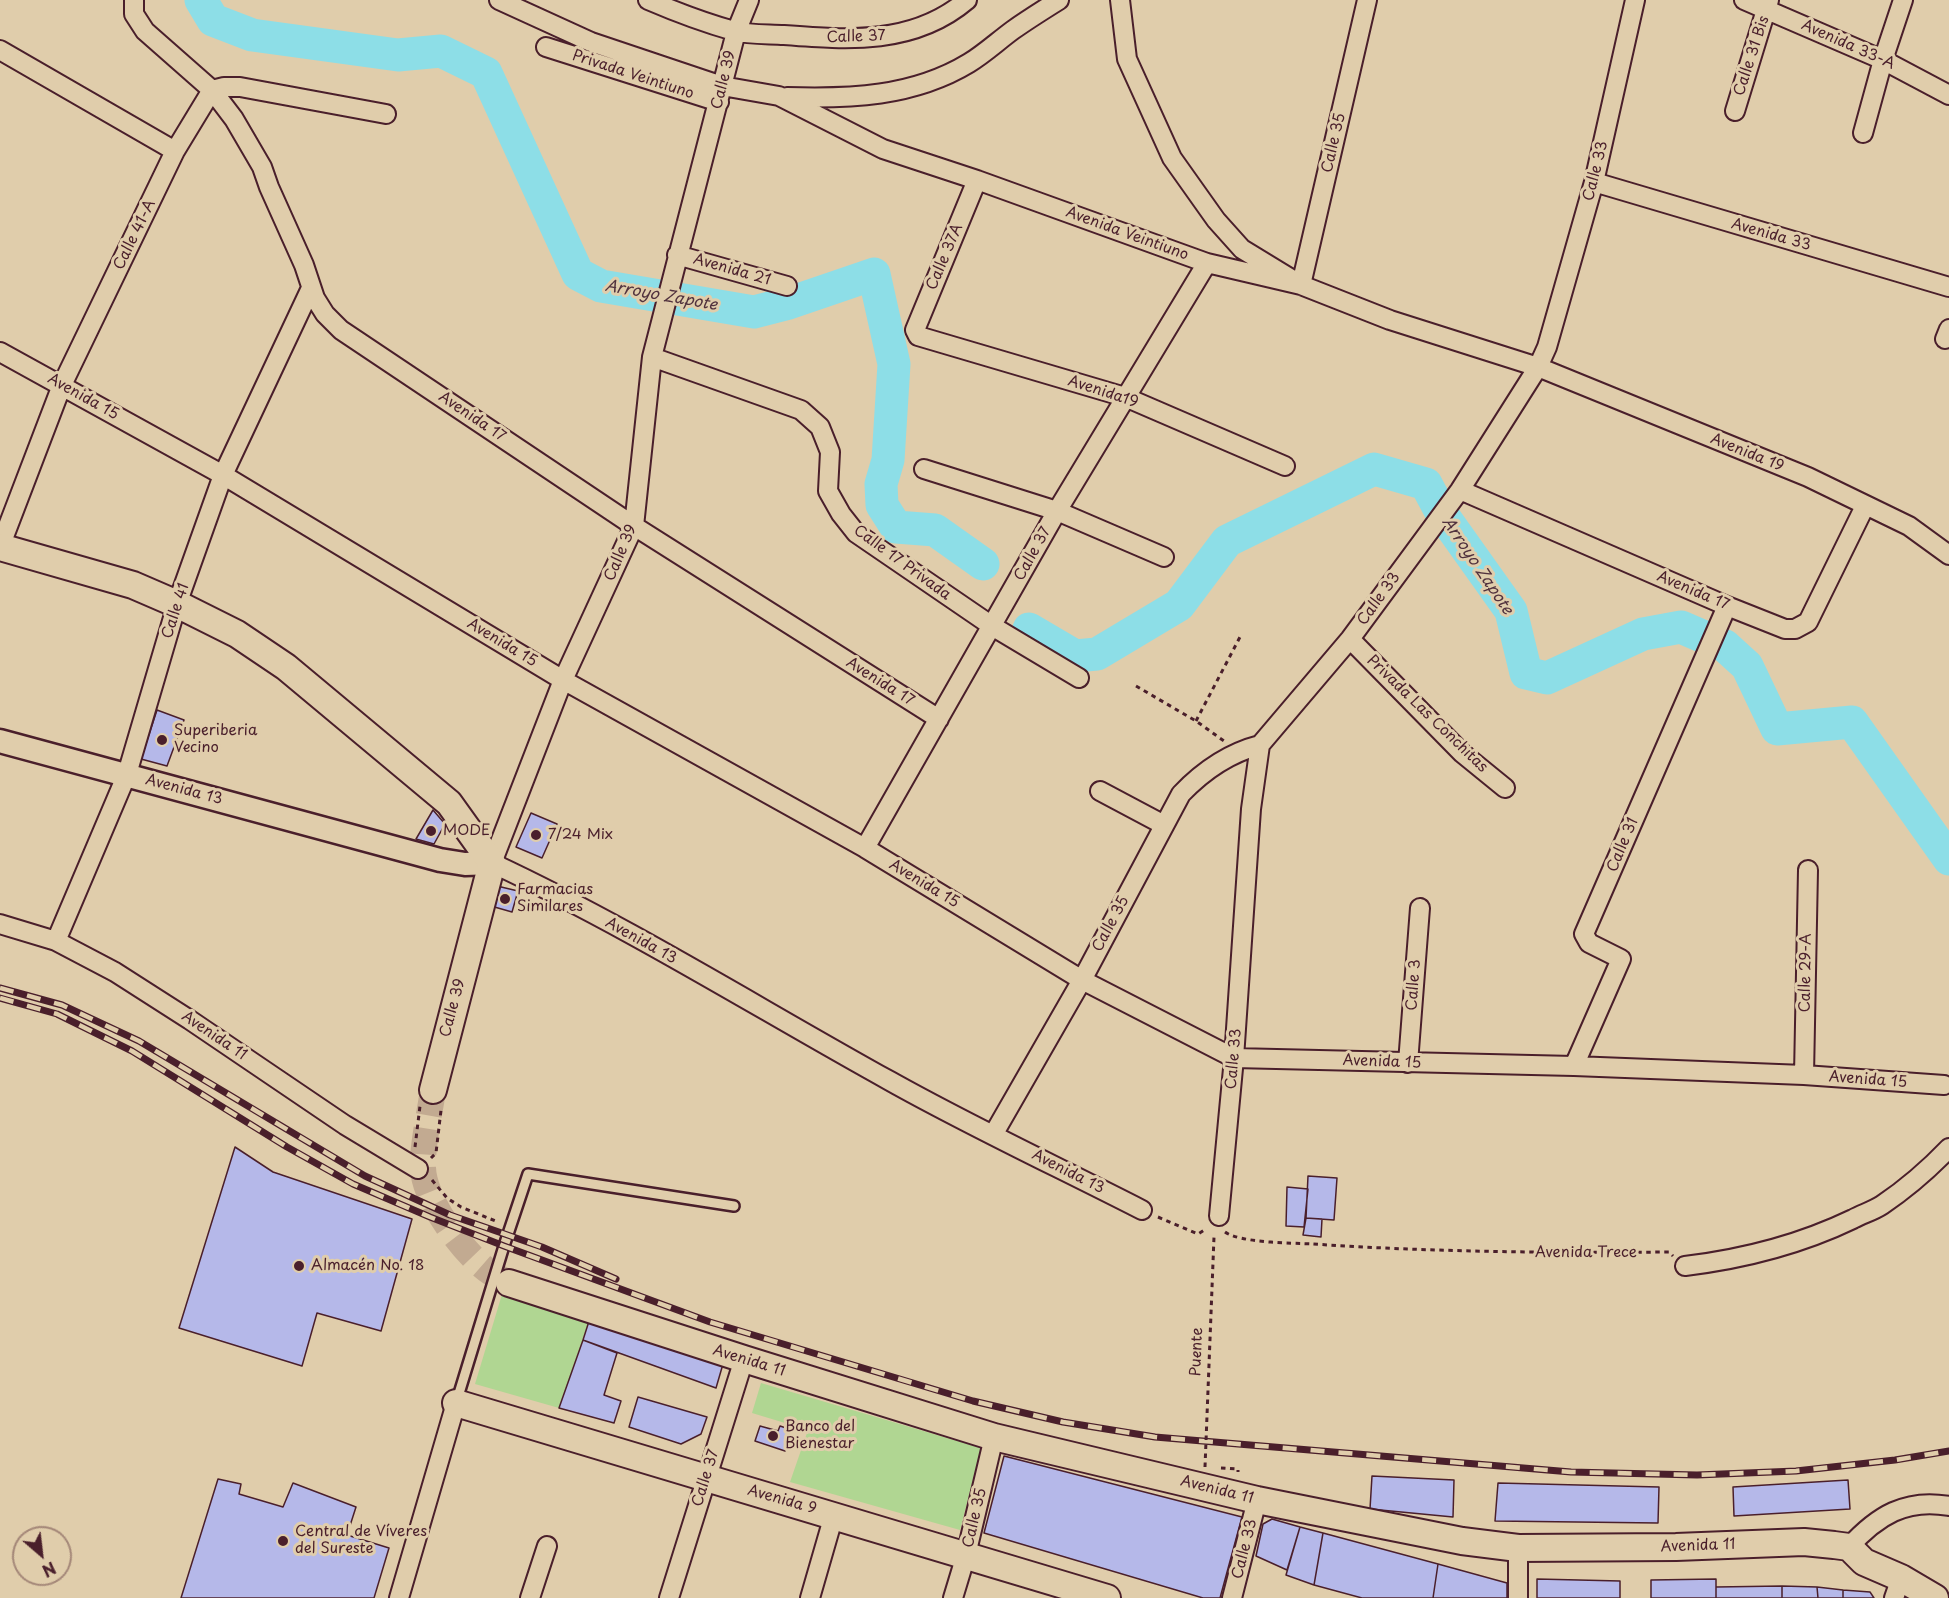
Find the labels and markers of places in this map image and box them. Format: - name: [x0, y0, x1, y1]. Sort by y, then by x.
- place label: Superiberia Vecino: [174, 722, 257, 757]
- marker: Superiberia Vecino: [155, 733, 169, 747]
- place label: MODE: [443, 822, 491, 840]
- marker: MODE: [424, 824, 438, 838]
- place label: 7/24 Mix: [548, 826, 613, 844]
- marker: 7/24 Mix: [529, 828, 543, 842]
- place label: Farmacias Similares: [517, 881, 593, 916]
- marker: Farmacias Similares: [498, 892, 512, 906]
- place label: Almacén No. 18: [311, 1257, 424, 1275]
- marker: Almacén No. 18: [292, 1259, 306, 1273]
- place label: Banco del Bienestar: [785, 1418, 855, 1453]
- marker: Banco del Bienestar: [766, 1429, 780, 1443]
- place label: Central de Víveres del Sureste: [295, 1523, 427, 1558]
- marker: Central de Víveres del Sureste: [276, 1534, 290, 1548]

